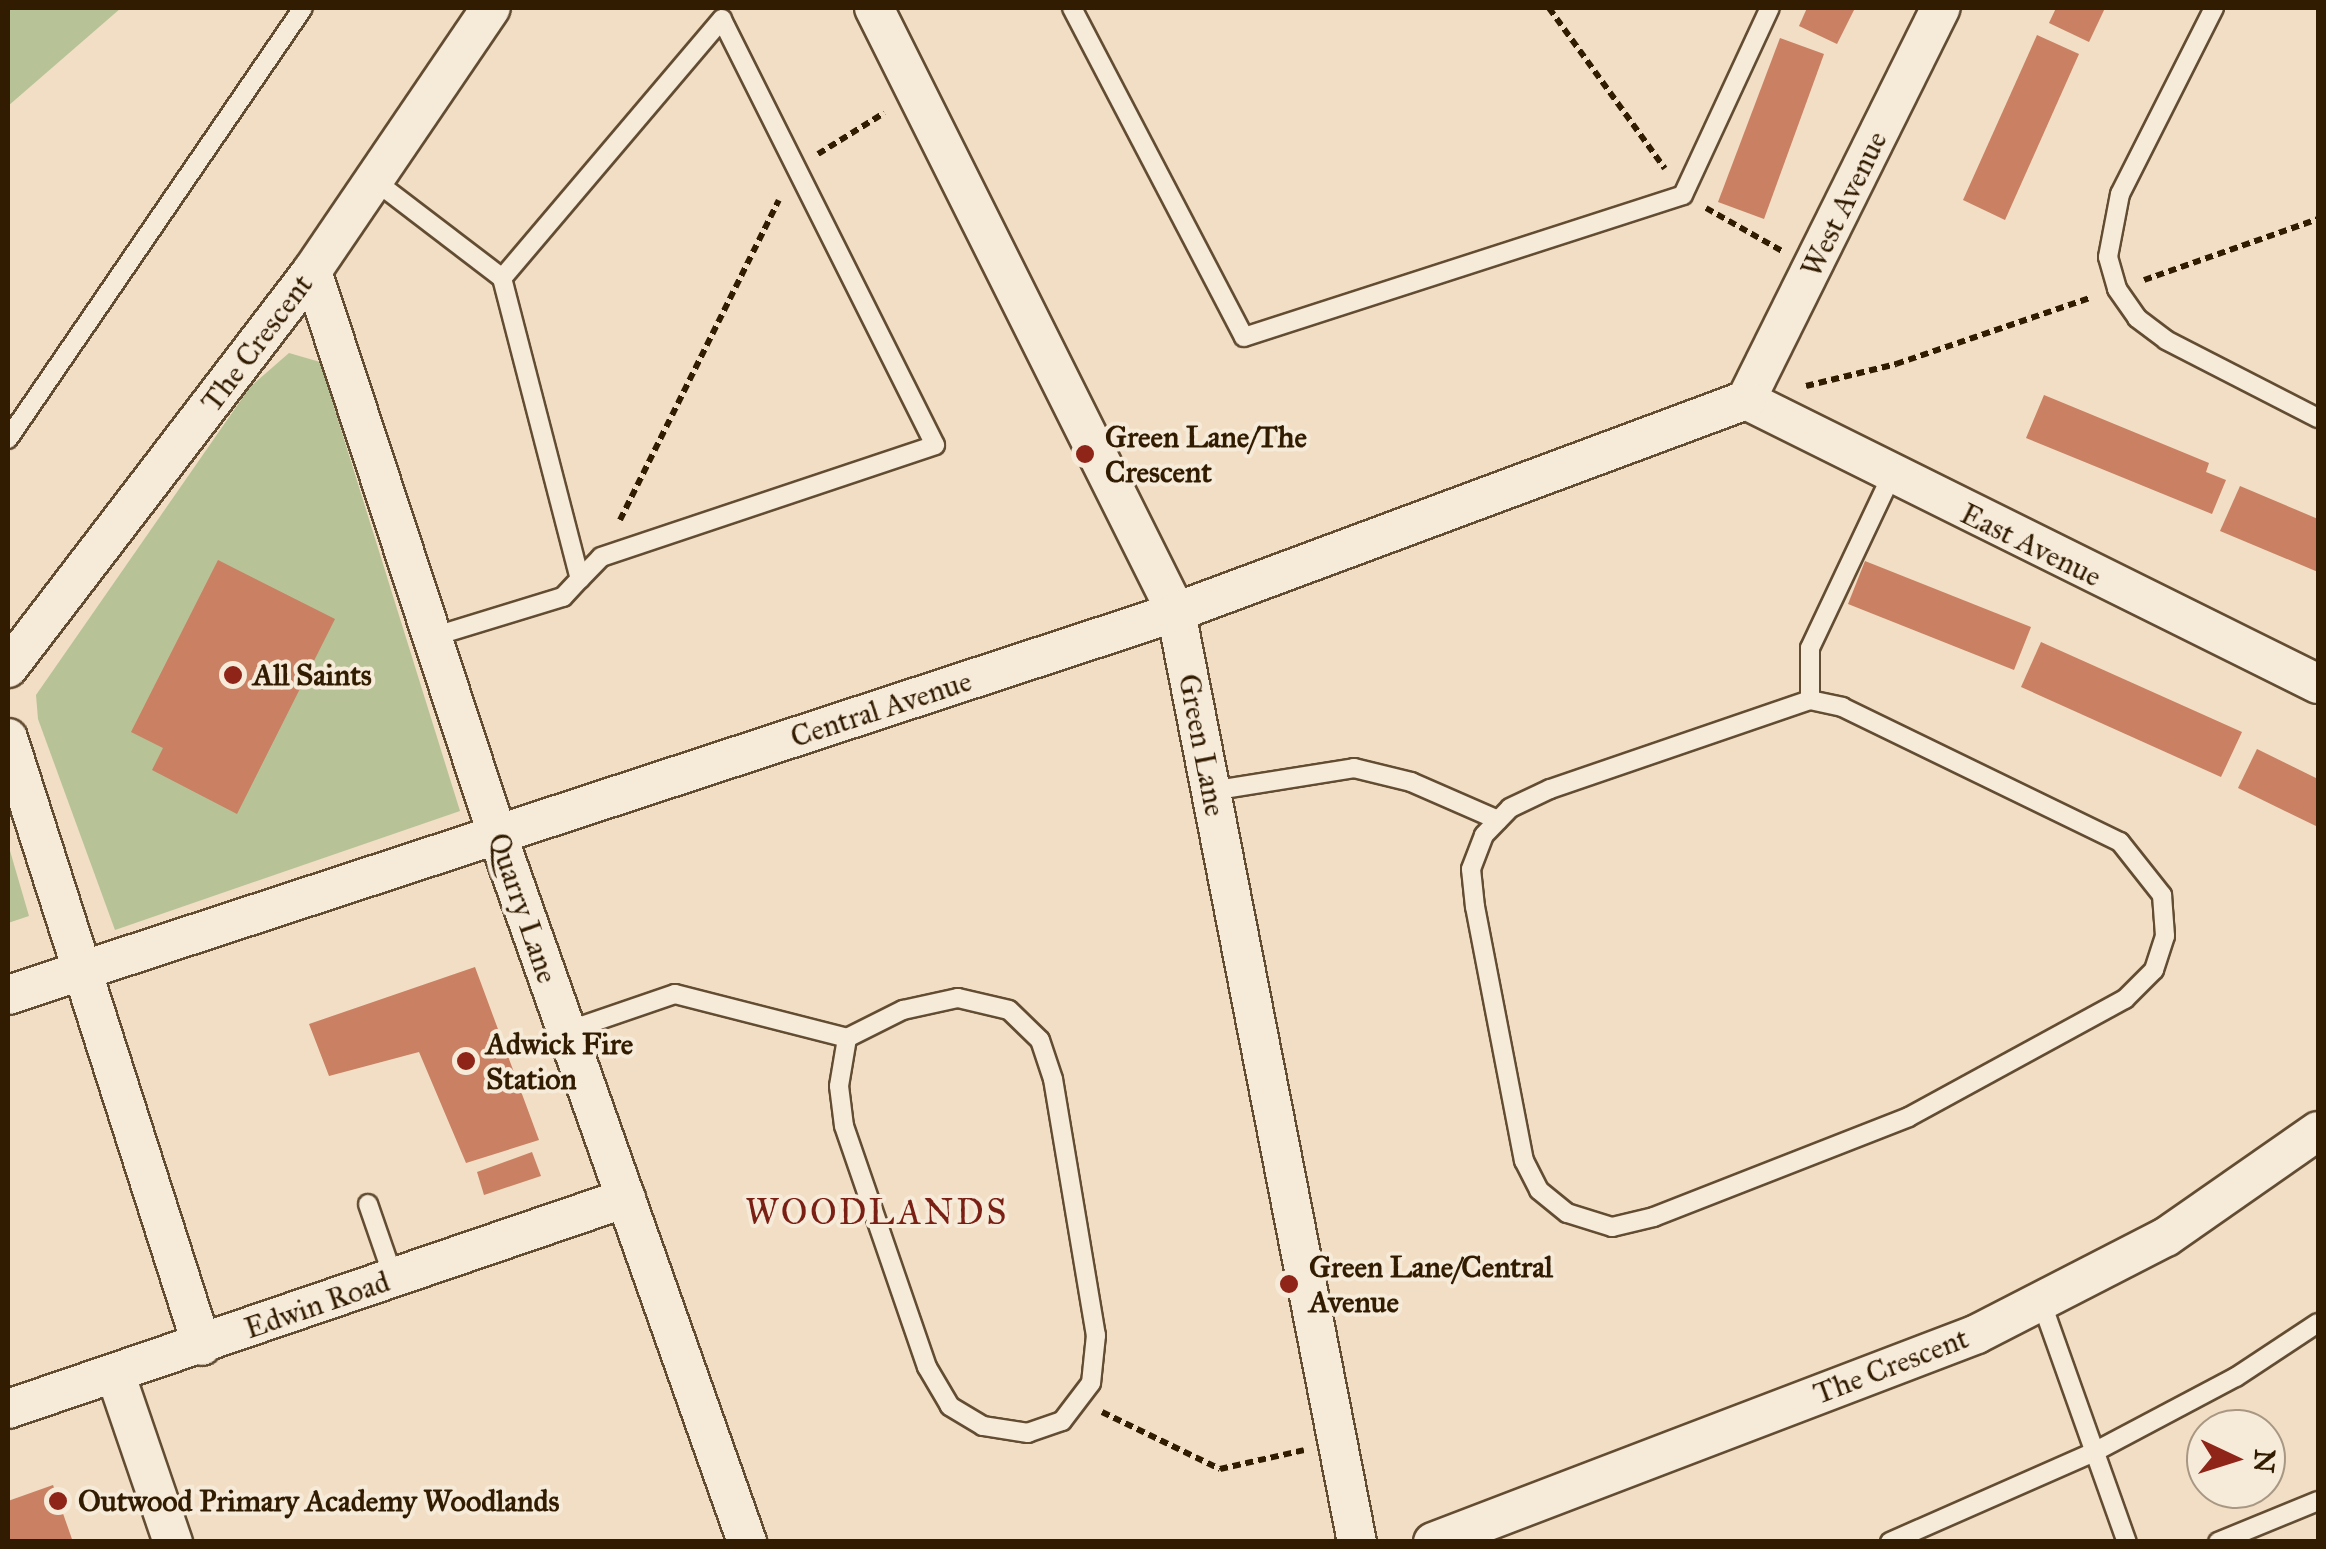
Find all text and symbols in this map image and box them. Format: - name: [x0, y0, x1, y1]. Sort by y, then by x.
- street label: West Avenue: [1793, 125, 1895, 283]
- street label: The Crescent: [194, 267, 320, 419]
- place label: Green Lane/The Crescent: [1105, 419, 1307, 490]
- marker: Green Lane/The Crescent: [1074, 443, 1096, 465]
- street label: East Avenue: [1955, 495, 2107, 595]
- place label: All Saints: [253, 657, 372, 693]
- street label: Central Avenue: [786, 663, 976, 755]
- marker: All Saints: [222, 664, 244, 686]
- street label: Green Lane: [1171, 671, 1233, 819]
- street label: Quarry Lane: [481, 828, 565, 988]
- place label: Adwick Fire Station: [486, 1026, 633, 1096]
- marker: Adwick Fire Station: [455, 1050, 477, 1072]
- district label: WOODLANDS: [745, 1192, 1009, 1234]
- place label: Green Lane/Central Avenue: [1309, 1249, 1553, 1320]
- street label: Edwin Road: [240, 1263, 394, 1347]
- marker: Green Lane/Central Avenue: [1278, 1273, 1300, 1295]
- street label: The Crescent: [1809, 1320, 1973, 1412]
- north arrow: [2186, 1409, 2286, 1509]
- text: N: [2246, 1448, 2283, 1474]
- place label: Outwood Primary Academy Woodlands: [78, 1483, 559, 1519]
- marker: Outwood Primary Academy Woodlands: [47, 1490, 69, 1512]

